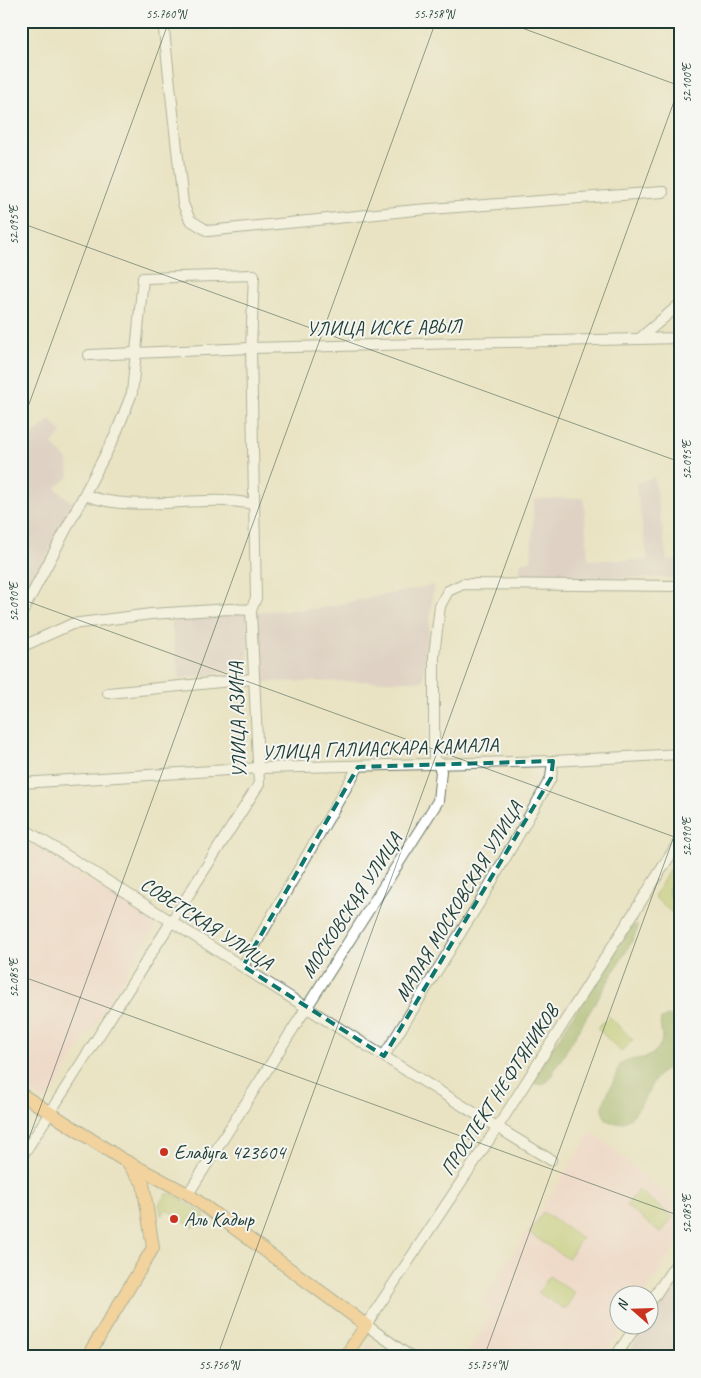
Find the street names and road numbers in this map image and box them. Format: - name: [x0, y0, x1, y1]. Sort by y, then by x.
- street label: УЛИЦА ИСКЕ АВЫЛ: [306, 314, 464, 341]
- street label: УЛИЦА АЗИНА: [223, 660, 252, 779]
- street label: УЛИЦА ГАЛИАСКАРА КАМАЛА: [261, 732, 500, 765]
- street label: МАЛАЯ МОСКОВСКАЯ УЛИЦА: [389, 796, 528, 1006]
- street label: МОСКОВСКАЯ УЛИЦА: [295, 827, 408, 982]
- street label: СОВЕТСКАЯ УЛИЦА: [136, 871, 278, 976]
- street label: ПРОСПЕКТ НЕФТЯНИКОВ: [435, 999, 565, 1180]

